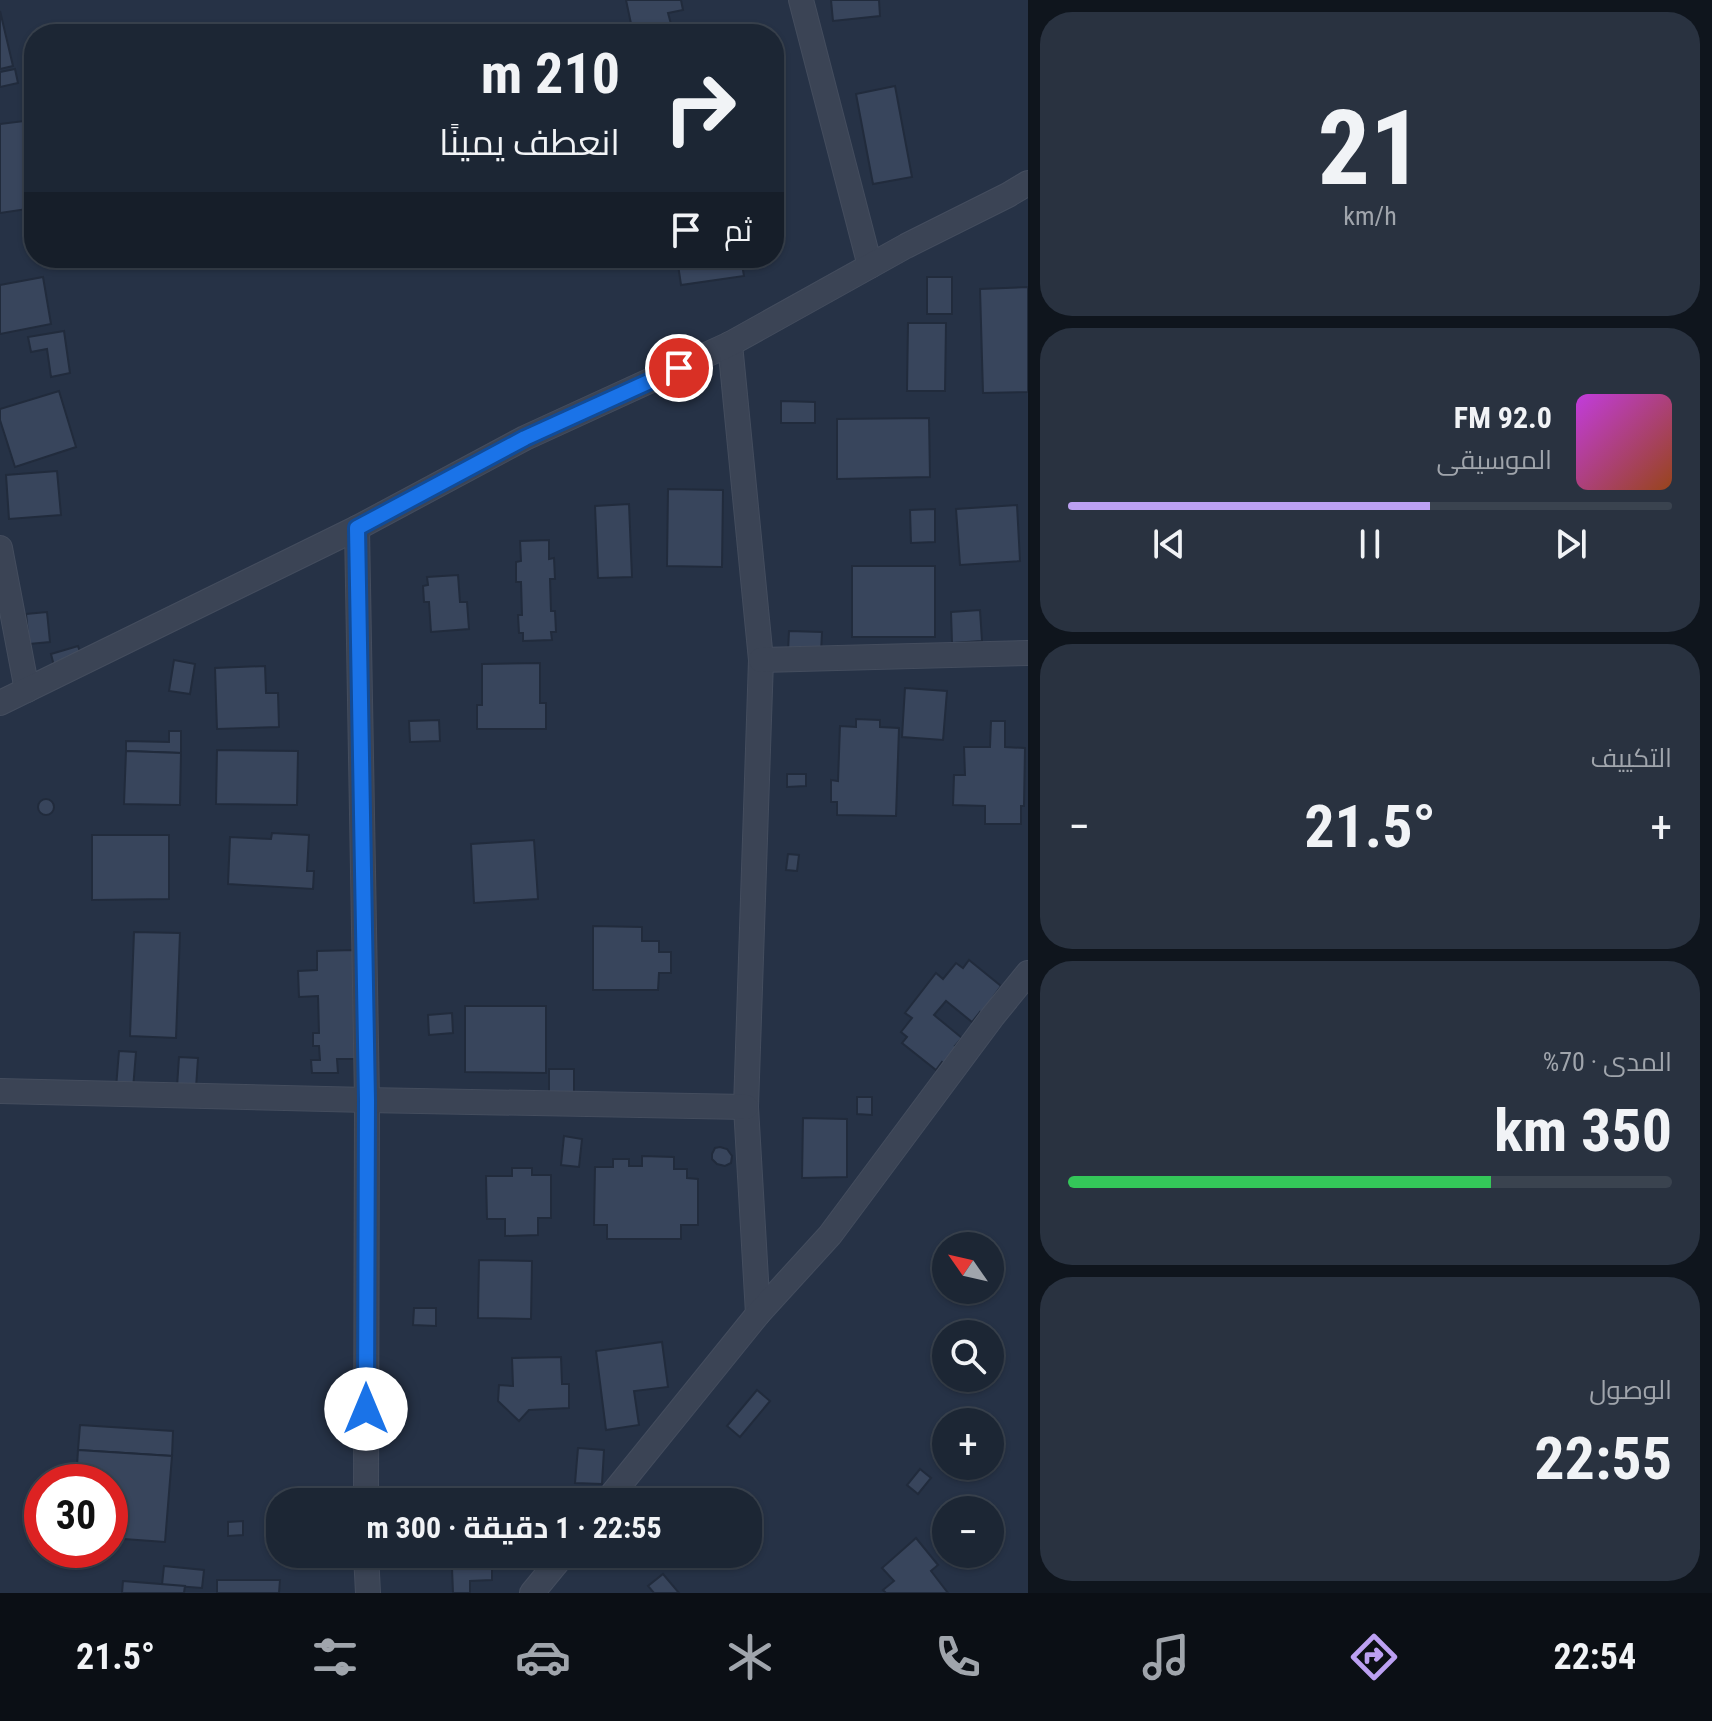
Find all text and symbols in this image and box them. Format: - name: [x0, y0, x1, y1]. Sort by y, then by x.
- text: 210 m: [481, 41, 620, 107]
- icon: right: [648, 56, 752, 160]
- text: 21: [1317, 88, 1423, 209]
- text: انعطف يمينًا: [439, 122, 620, 164]
- text: km/h: [1343, 201, 1397, 231]
- icon: arrive: [664, 208, 708, 252]
- text: ثم: [724, 213, 752, 248]
- pin: [645, 334, 713, 402]
- icon: arrive: [657, 346, 701, 390]
- text: 92.0 FM: [1454, 400, 1552, 435]
- text: الموسيقى: [1437, 445, 1552, 475]
- icon: previous: [1147, 522, 1191, 566]
- icon: pause: [1348, 522, 1392, 566]
- icon: next: [1549, 522, 1593, 566]
- text: التكييف: [1590, 743, 1672, 773]
- text: 21.5°: [1304, 791, 1436, 862]
- text: −: [1068, 801, 1090, 853]
- text: +: [1650, 801, 1672, 853]
- text: المدى · 70%: [1543, 1047, 1672, 1077]
- text: 350 km: [1494, 1095, 1672, 1166]
- north arrow: [932, 1232, 1004, 1304]
- map controls: [932, 1232, 1004, 1568]
- button: search: [932, 1320, 1004, 1392]
- position arrow: [324, 1367, 408, 1451]
- text: الوصول: [1589, 1375, 1672, 1405]
- button: +: [932, 1408, 1004, 1480]
- text: 22:55: [1534, 1423, 1672, 1494]
- speed limit sign: 30: [24, 1464, 128, 1568]
- button: −: [932, 1496, 1004, 1568]
- text: 22:55 · 1 دقيقة · 300 m: [366, 1510, 662, 1545]
- icon: filters: [307, 1629, 363, 1685]
- icon: car: [515, 1629, 571, 1685]
- icon: climate: [722, 1629, 778, 1685]
- icon: phone: [930, 1629, 986, 1685]
- icon: music: [1138, 1629, 1194, 1685]
- icon: directions: [1346, 1629, 1402, 1685]
- text: 21.5°: [76, 1636, 155, 1678]
- text: 22:54: [1553, 1636, 1636, 1678]

